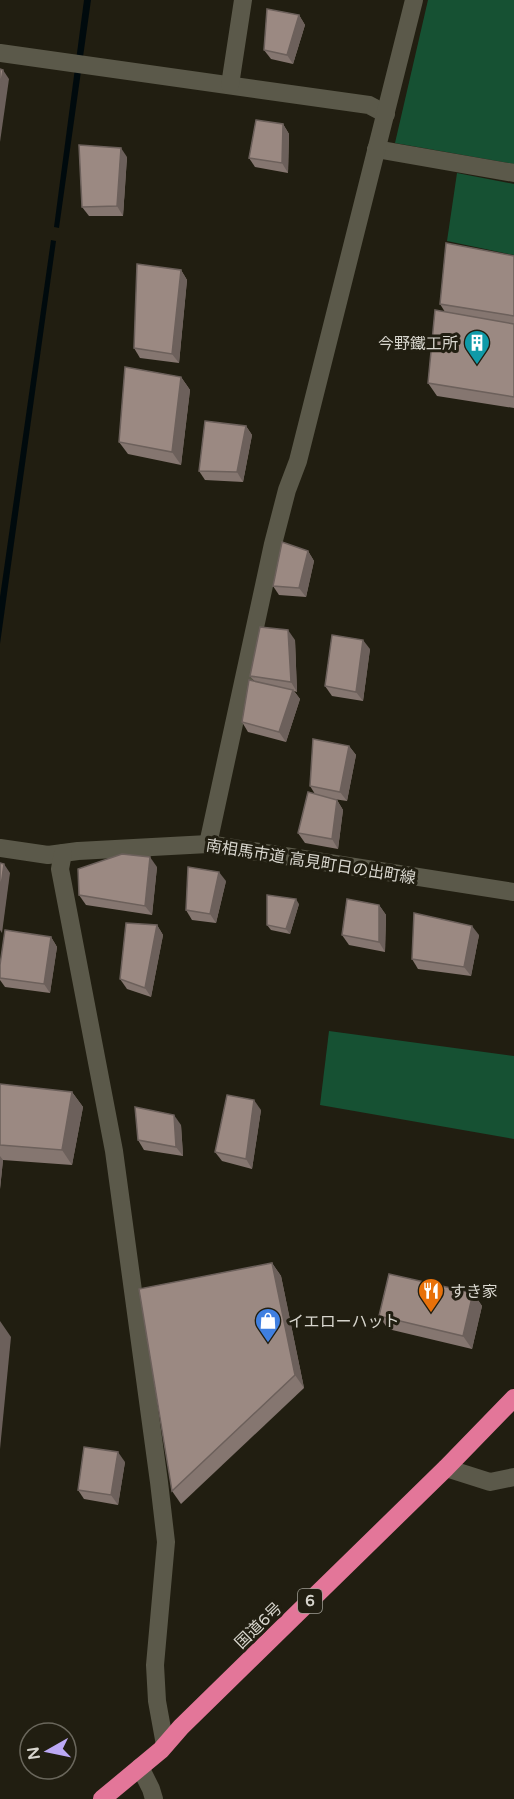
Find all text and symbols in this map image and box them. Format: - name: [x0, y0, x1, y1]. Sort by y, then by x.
- building icon: 今野鐵工所: [462, 328, 492, 366]
- place label: 今野鐵工所: [378, 334, 458, 354]
- street label: 南相馬市道 高見町日の出町線: [204, 836, 417, 888]
- restaurant icon: すき家: [416, 1276, 446, 1314]
- place label: すき家: [450, 1282, 498, 1302]
- shop icon: イエローハット: [253, 1306, 283, 1344]
- place label: イエローハット: [288, 1312, 400, 1332]
- road number: 6: [298, 1589, 322, 1613]
- street label: 国道6号: [231, 1598, 287, 1653]
- north arrow: [18, 1721, 78, 1781]
- text: N: [23, 1745, 45, 1761]

